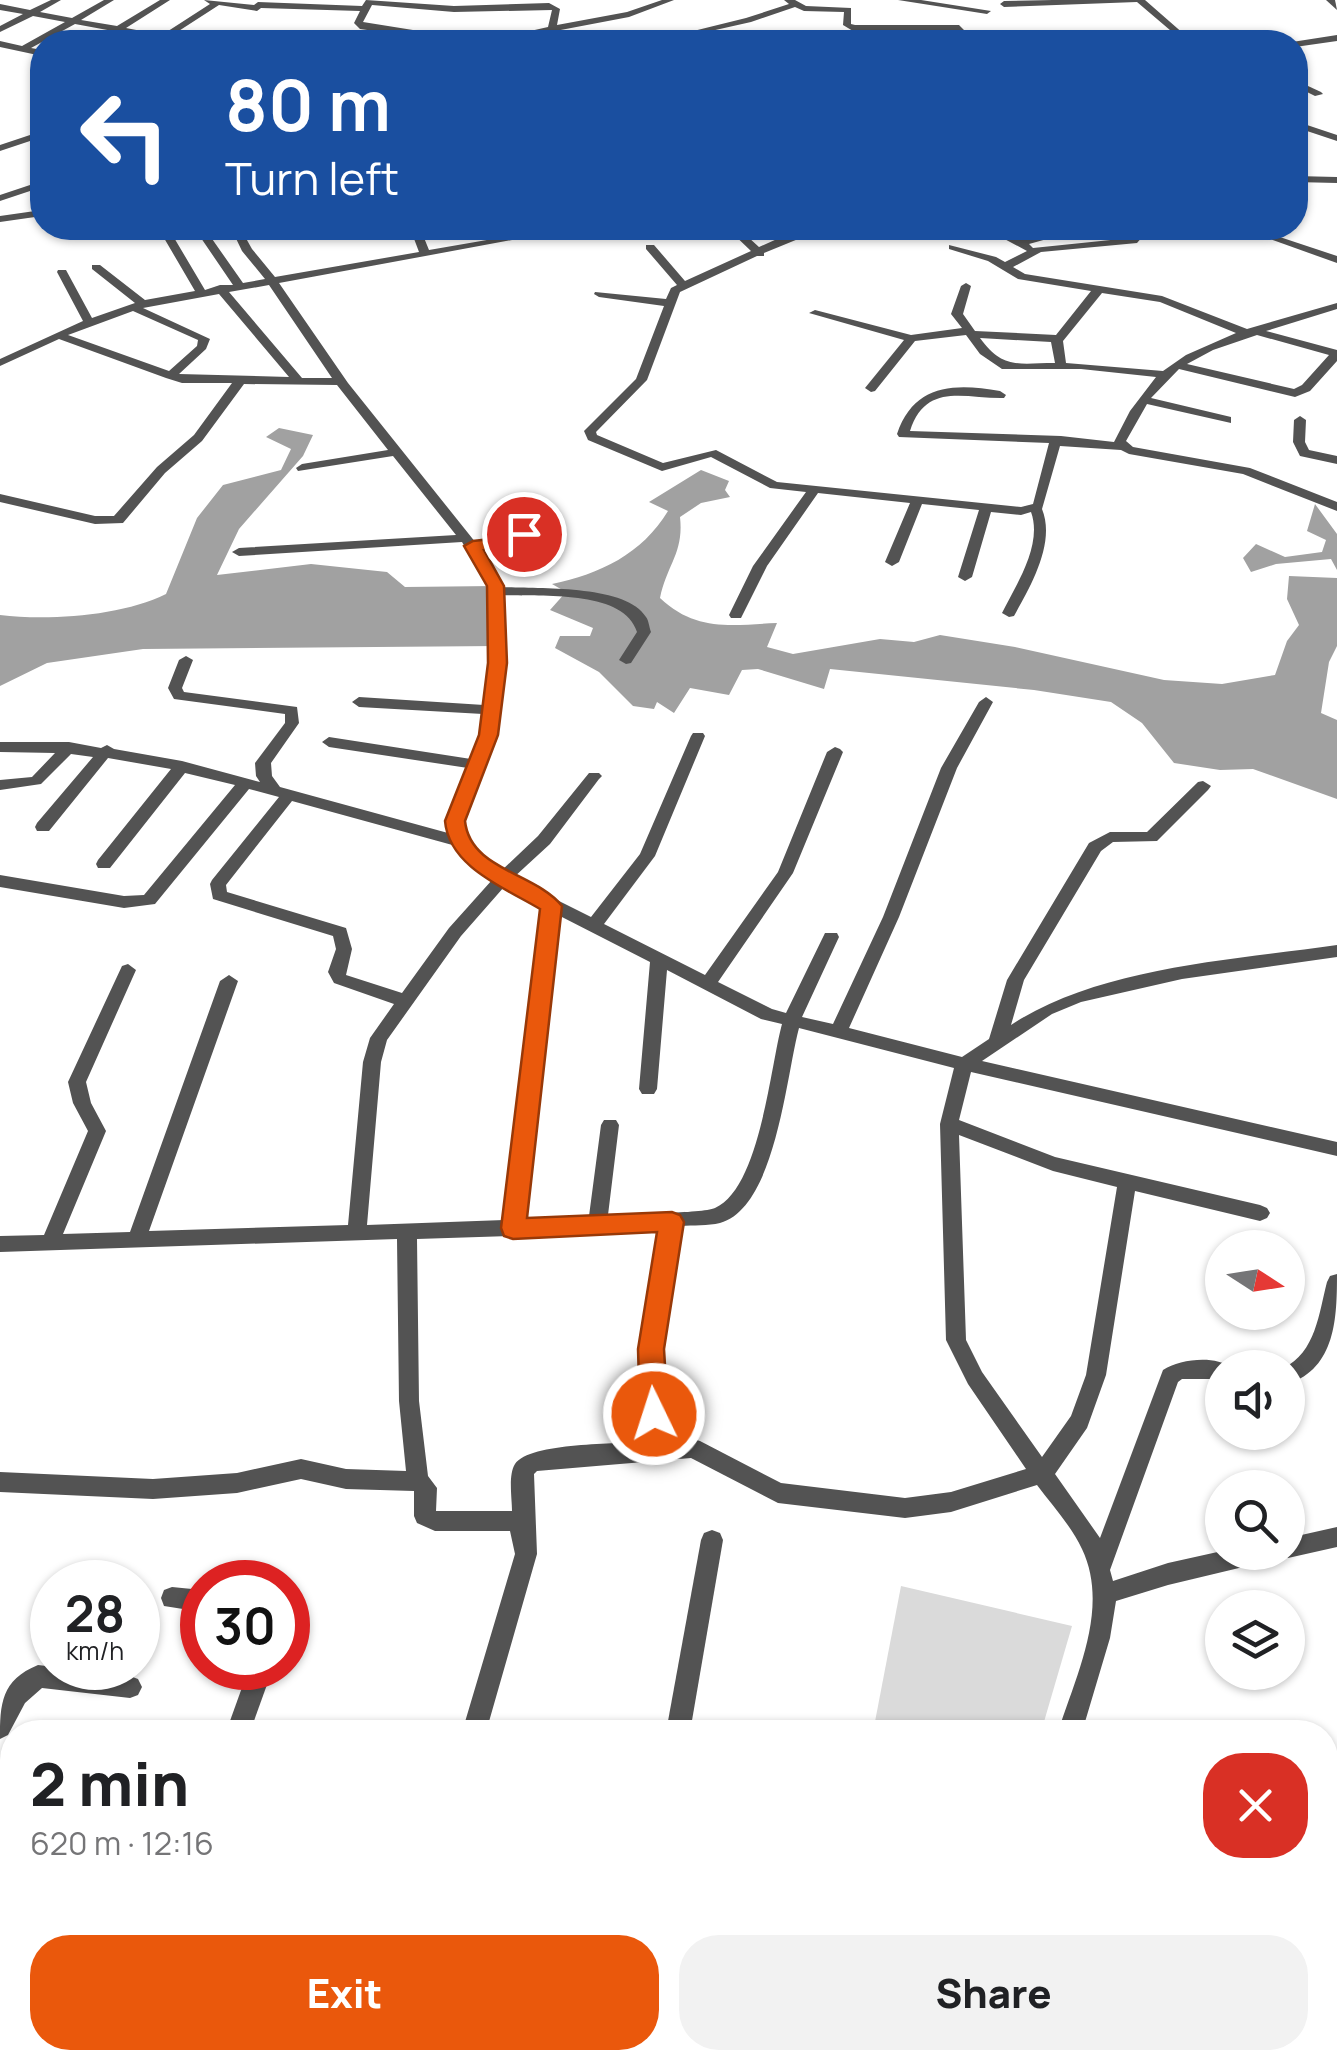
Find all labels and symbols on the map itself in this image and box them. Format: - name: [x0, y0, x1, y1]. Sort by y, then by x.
- pin: [482, 492, 567, 577]
- north arrow: [1205, 1230, 1305, 1330]
- position arrow: [602, 1362, 706, 1466]
- speed limit sign: 30: [180, 1560, 310, 1690]

